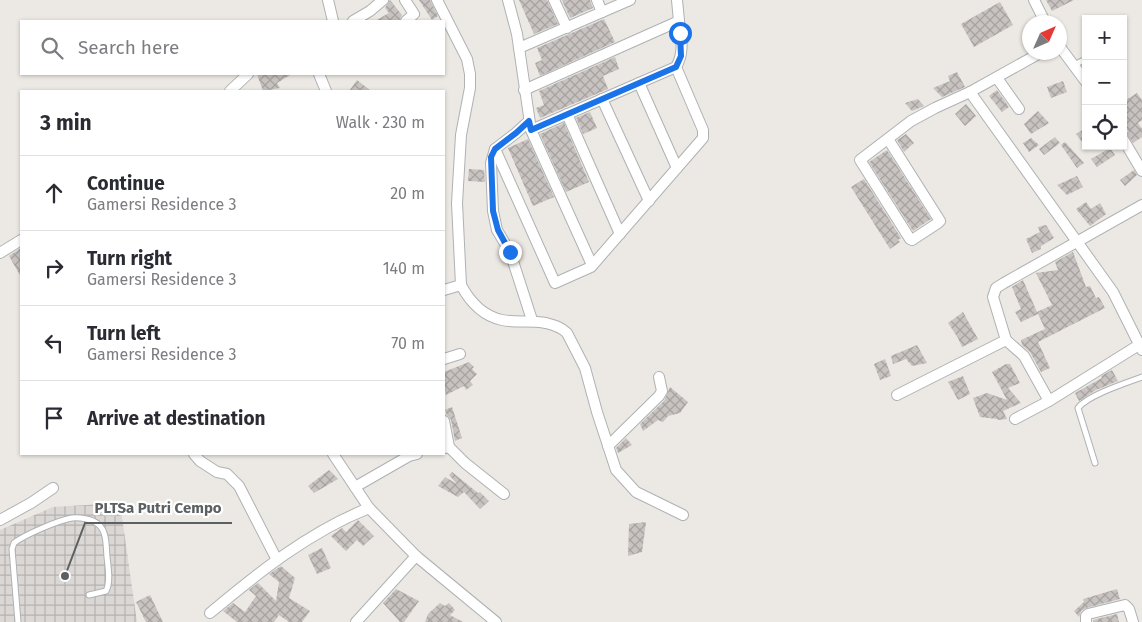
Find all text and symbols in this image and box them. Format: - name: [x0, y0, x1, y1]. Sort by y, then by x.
- north arrow: [1022, 15, 1067, 60]
- map controls: [1082, 15, 1127, 150]
- button: +: [1082, 15, 1127, 60]
- search box: [20, 20, 445, 75]
- route start: [669, 22, 692, 45]
- icon: search: [38, 34, 66, 62]
- text: Search here: [78, 36, 179, 59]
- button: −: [1082, 60, 1127, 105]
- button: locate: [1082, 105, 1127, 150]
- text: 3 min: [40, 110, 92, 136]
- text: Walk · 230 m: [336, 113, 425, 132]
- text: Continue: [87, 172, 165, 195]
- icon: ahead: [40, 179, 68, 207]
- text: 20 m: [390, 184, 425, 203]
- text: Gamersi Residence 3: [87, 195, 236, 214]
- route end: [499, 241, 522, 264]
- text: Turn right: [87, 247, 172, 270]
- icon: right: [40, 254, 68, 282]
- text: 140 m: [383, 259, 425, 278]
- text: Gamersi Residence 3: [87, 270, 236, 289]
- text: Turn left: [87, 322, 161, 345]
- icon: left: [40, 329, 68, 357]
- text: 70 m: [391, 334, 425, 353]
- text: Gamersi Residence 3: [87, 345, 236, 364]
- icon: arrive: [40, 404, 68, 432]
- text: Arrive at destination: [87, 407, 266, 430]
- callout: PLTSa Putri Cempo: [85, 493, 232, 523]
- text: PLTSa Putri Cempo: [94, 499, 222, 517]

